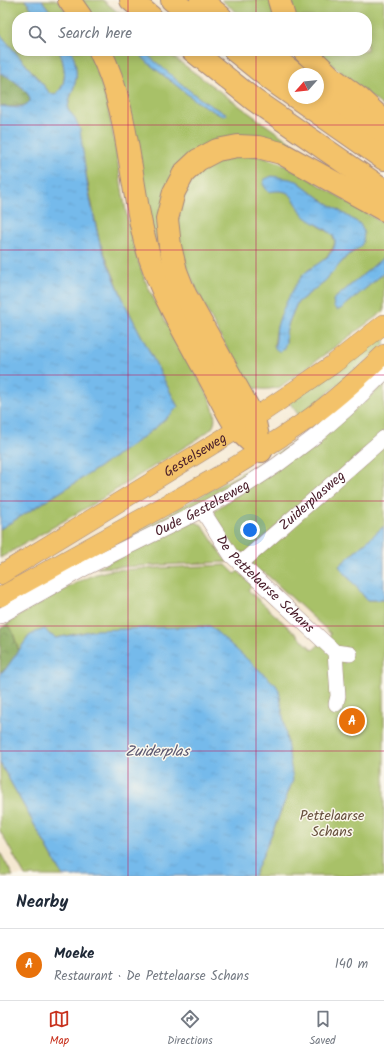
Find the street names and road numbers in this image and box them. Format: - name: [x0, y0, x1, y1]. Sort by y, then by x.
- street label: Gestelseweg: [159, 427, 231, 483]
- street label: Zuiderplasweg: [274, 466, 350, 536]
- street label: Oude Gestelseweg: [151, 475, 254, 543]
- street label: De Pettelaarse Schans: [210, 531, 319, 639]

